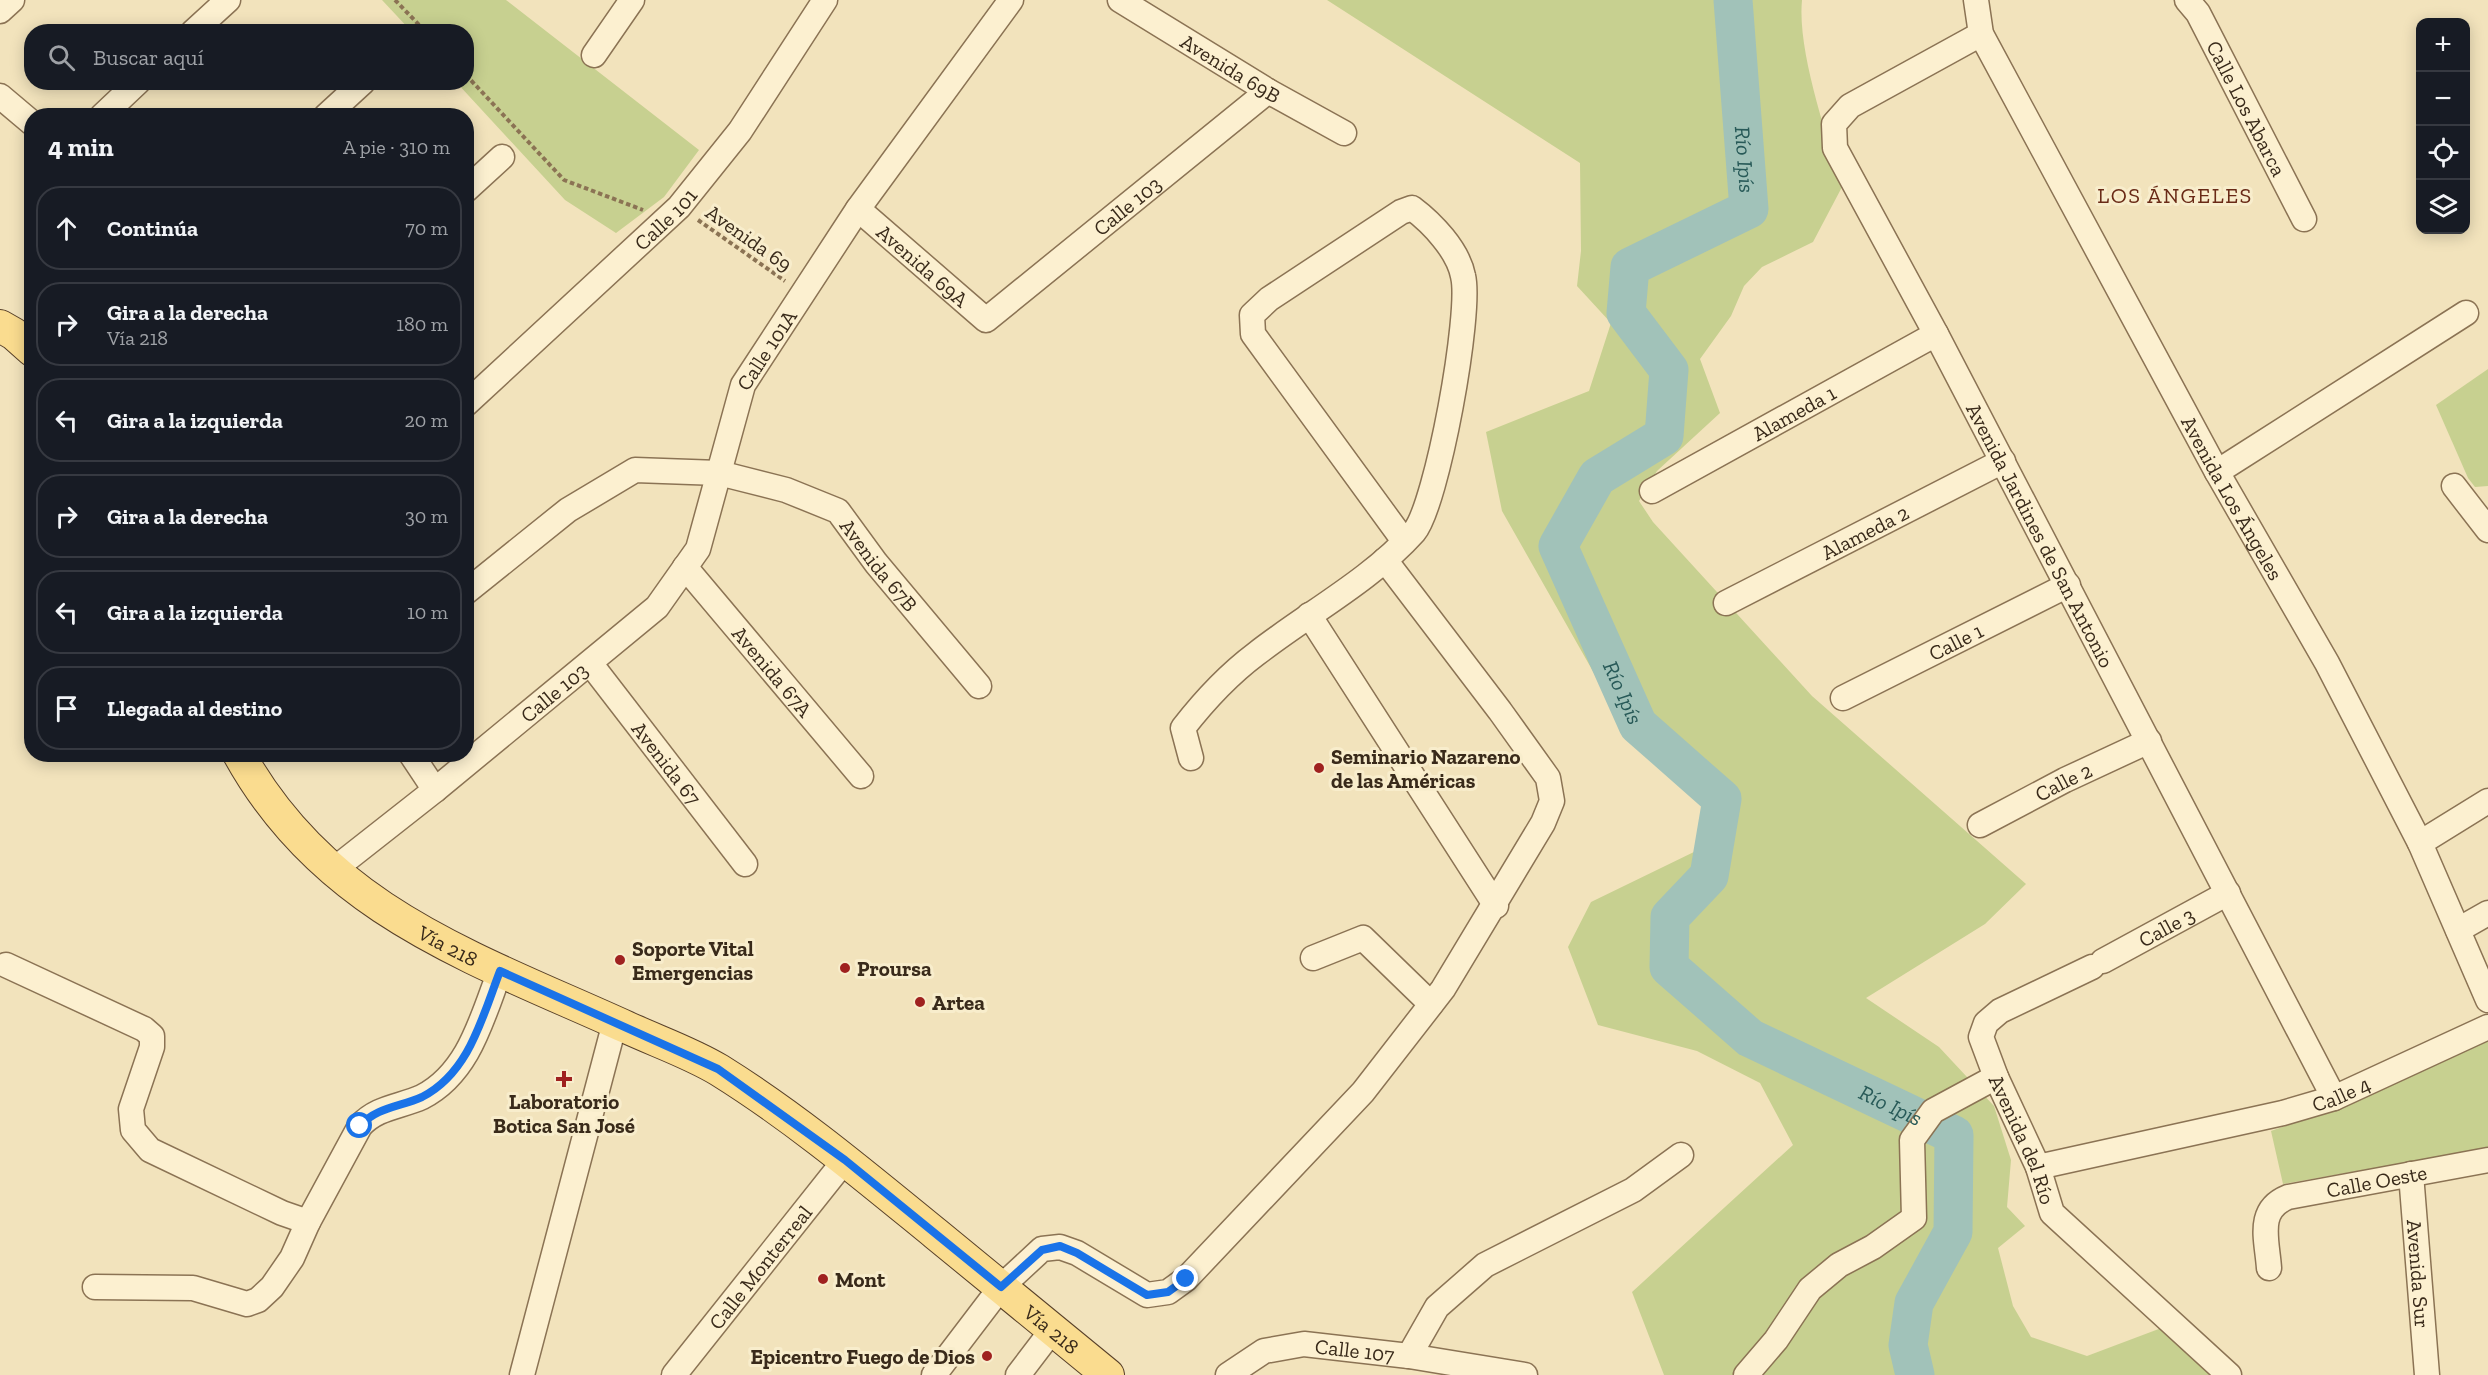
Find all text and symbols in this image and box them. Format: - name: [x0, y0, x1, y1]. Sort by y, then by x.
- map controls: [2416, 18, 2470, 234]
- button: +: [2416, 18, 2470, 72]
- search box: [24, 24, 474, 90]
- street label: Avenida 69B: [1176, 28, 1285, 108]
- street label: Calle Los Abarca: [2202, 36, 2292, 180]
- icon: search: [45, 41, 78, 74]
- text: Buscar aquí: [93, 44, 204, 71]
- button: −: [2416, 72, 2470, 126]
- water label: Río Ipís: [1729, 125, 1761, 194]
- button: locate: [2416, 126, 2470, 180]
- text: 4 min: [48, 131, 114, 163]
- text: A pie · 310 m: [343, 135, 450, 159]
- street label: Calle 103: [1088, 171, 1166, 240]
- button: layers: [2416, 180, 2470, 234]
- district label: LOS ÁNGELES: [2097, 182, 2253, 209]
- street label: Calle 101: [629, 183, 702, 255]
- street label: Avenida 69: [701, 199, 797, 277]
- icon: ahead: [50, 212, 83, 245]
- text: Continúa: [107, 215, 198, 242]
- text: 70 m: [405, 216, 448, 240]
- street label: Avenida 69A: [872, 219, 974, 312]
- text: Gira a la derecha: [107, 299, 268, 326]
- street label: Calle 101A: [731, 304, 802, 395]
- icon: right: [50, 308, 83, 341]
- text: 180 m: [396, 312, 448, 336]
- text: Vía 218: [107, 326, 168, 350]
- street label: Alameda 1: [1748, 379, 1840, 446]
- street label: Avenida Jardines de San Antonio: [1962, 399, 2120, 672]
- icon: left: [50, 404, 83, 437]
- text: Gira a la izquierda: [107, 407, 283, 434]
- text: 20 m: [404, 408, 448, 432]
- street label: Avenida Los Ángeles: [2176, 411, 2289, 584]
- street label: Alameda 2: [1817, 499, 1913, 565]
- icon: right: [50, 500, 83, 533]
- text: Gira a la derecha: [107, 503, 268, 530]
- text: 30 m: [405, 504, 448, 528]
- street label: Avenida 67B: [835, 514, 923, 616]
- icon: left: [50, 596, 83, 629]
- text: Gira a la izquierda: [107, 599, 283, 626]
- text: 10 m: [407, 600, 448, 624]
- street label: Calle 1: [1924, 617, 1987, 666]
- street label: Avenida 67A: [727, 620, 818, 722]
- water label: Río Ipís: [1597, 656, 1649, 729]
- street label: Calle 103: [515, 657, 593, 727]
- icon: arrive: [50, 692, 83, 725]
- text: Llegada al destino: [107, 695, 282, 722]
- street label: Avenida 67: [627, 716, 707, 809]
- place label: Seminario Nazareno de las Américas: [1331, 744, 1521, 793]
- street label: Calle 2: [2031, 757, 2096, 806]
- marker: Seminario Nazareno de las Américas: [1312, 761, 1326, 775]
- street label: Calle 3: [2134, 901, 2199, 952]
- street label: Vía 218: [413, 919, 482, 971]
- place label: Soporte Vital Emergencias: [632, 936, 754, 985]
- marker: Soporte Vital Emergencias: [613, 953, 627, 967]
- place label: Proursa: [857, 956, 932, 981]
- marker: Proursa: [838, 961, 852, 975]
- place label: Artea: [932, 990, 985, 1015]
- marker: Artea: [913, 995, 927, 1009]
- street label: Avenida del Río: [1984, 1070, 2061, 1207]
- street label: Calle 4: [2309, 1071, 2374, 1116]
- marker: Laboratorio Botica San José: [557, 1072, 571, 1086]
- water label: Río Ipís: [1855, 1078, 1927, 1132]
- place label: Laboratorio Botica San José: [493, 1089, 635, 1138]
- route start: [346, 1112, 372, 1138]
- street label: Calle Oeste: [2324, 1159, 2429, 1202]
- street label: Calle Monterreal: [703, 1200, 817, 1334]
- street label: Avenida Sur: [2402, 1218, 2436, 1329]
- route end: [1172, 1265, 1198, 1291]
- place label: Mont: [835, 1267, 886, 1292]
- marker: Mont: [816, 1272, 830, 1286]
- street label: Vía 218: [1018, 1298, 1085, 1359]
- street label: Calle 107: [1314, 1333, 1396, 1367]
- place label: Epicentro Fuego de Dios: [750, 1344, 975, 1369]
- marker: Epicentro Fuego de Dios: [980, 1349, 994, 1363]

